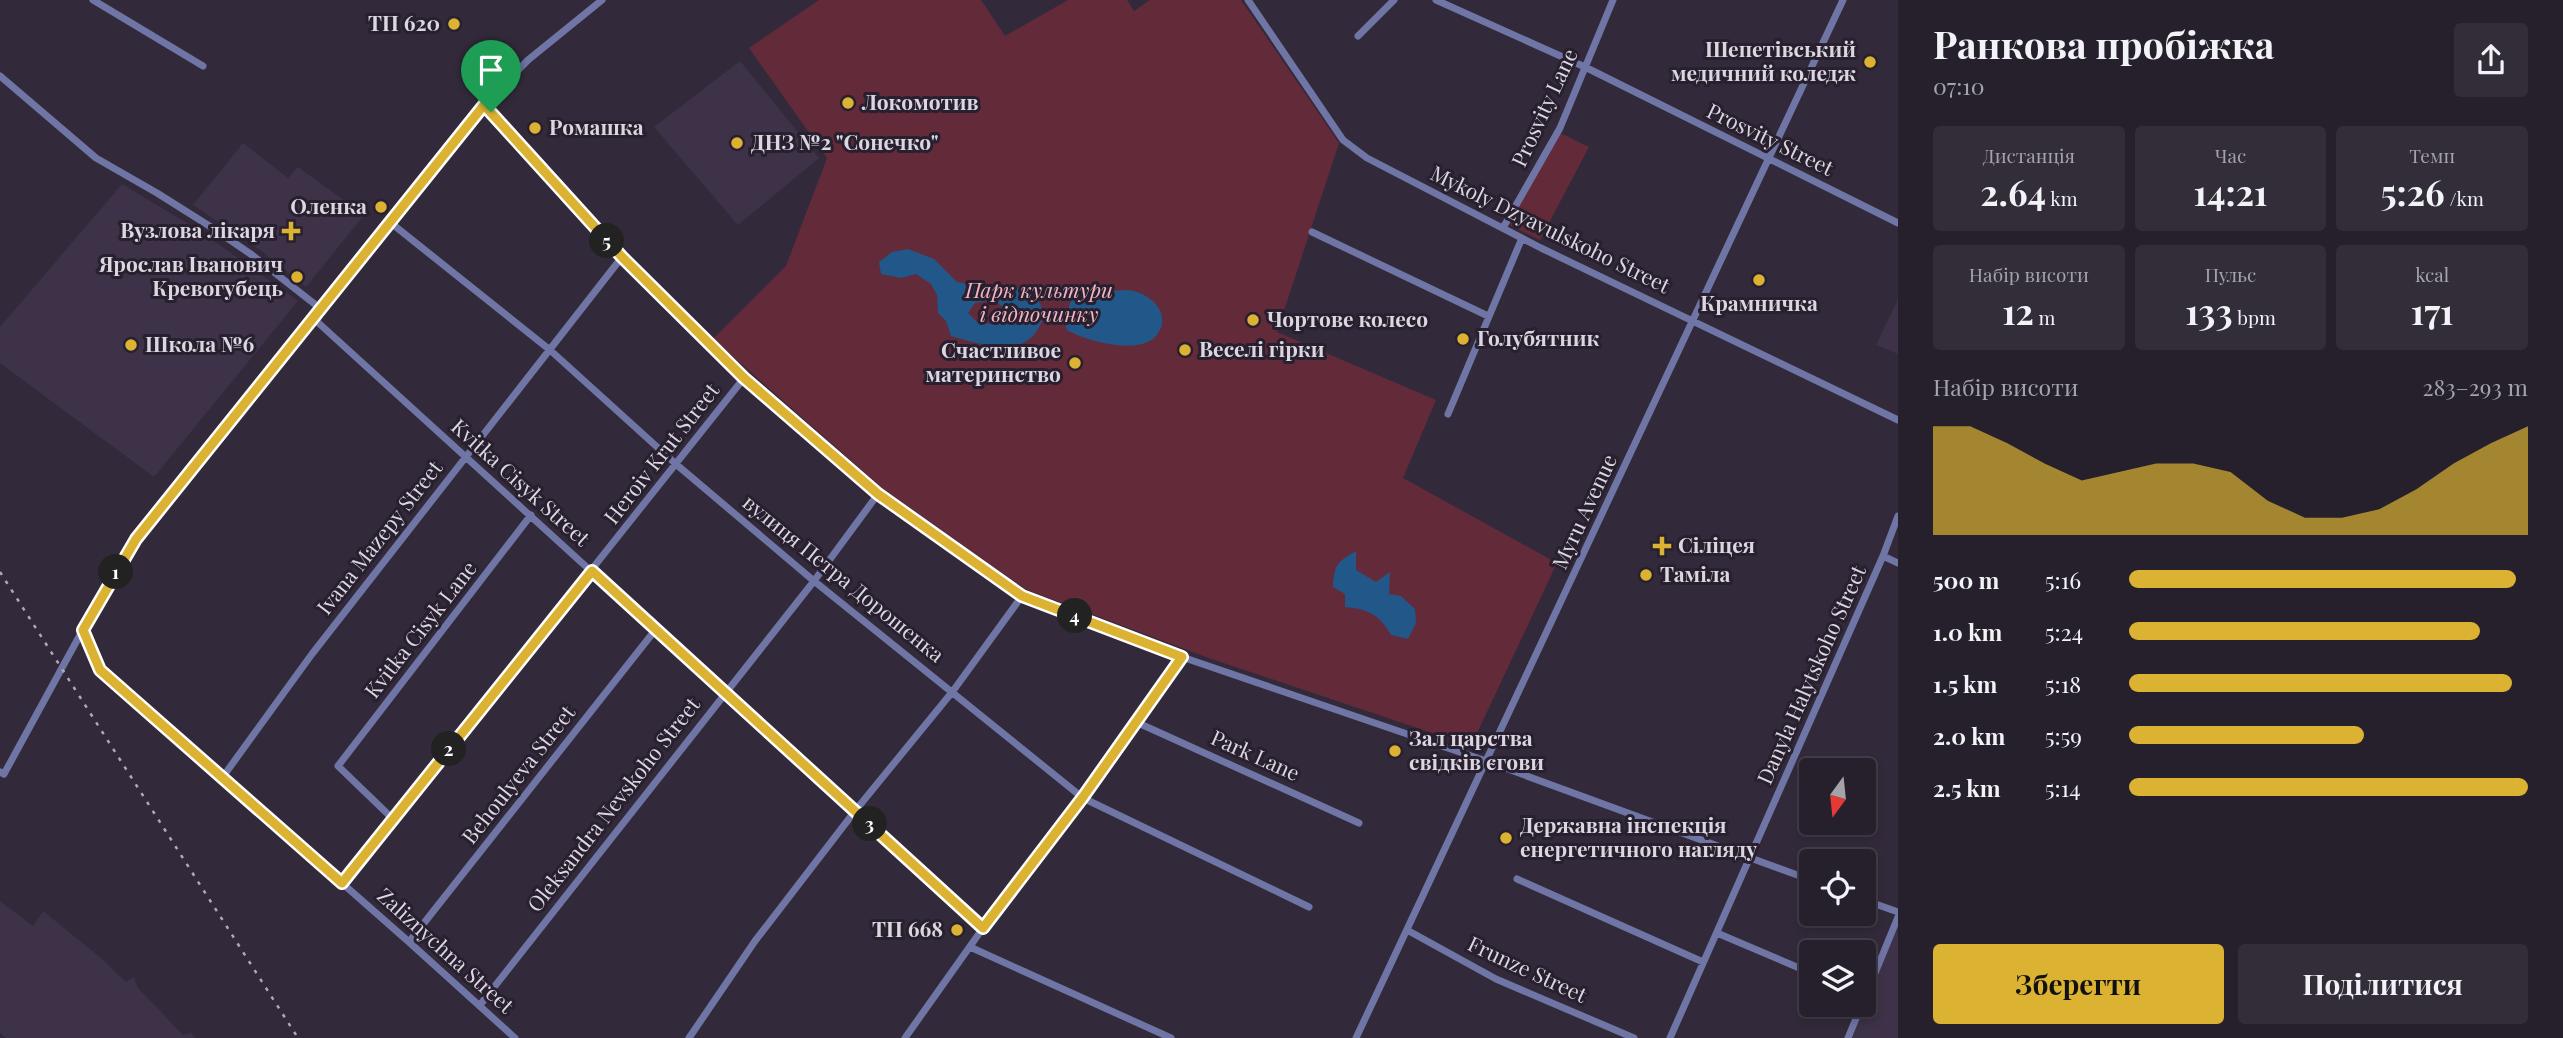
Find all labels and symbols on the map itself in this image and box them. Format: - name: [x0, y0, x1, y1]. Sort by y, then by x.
- place label: ТП 620: [368, 8, 440, 36]
- marker: ТП 620: [446, 16, 462, 32]
- place label: Шепетівський медичний коледж: [1671, 34, 1856, 86]
- pin: [461, 40, 521, 112]
- street label: Prosvity Lane: [1504, 44, 1583, 171]
- marker: Шепетівський медичний коледж: [1862, 54, 1878, 70]
- place label: Локомотив: [861, 87, 979, 115]
- marker: Локомотив: [840, 95, 856, 111]
- street label: Prosvity Street: [1703, 95, 1839, 181]
- place label: Ромашка: [549, 112, 644, 140]
- marker: Ромашка: [527, 120, 543, 136]
- place label: ДНЗ №2 "Сонечко": [751, 127, 938, 155]
- marker: ДНЗ №2 "Сонечко": [729, 135, 745, 151]
- street label: Mykoly Dzyavulskoho Street: [1426, 158, 1676, 299]
- place label: Оленка: [290, 191, 367, 219]
- marker: Оленка: [373, 199, 389, 215]
- place label: Вузлова лікаря: [120, 215, 275, 243]
- marker: Вузлова лікаря: [281, 221, 301, 241]
- pin: 5: [590, 224, 624, 258]
- place label: Ярослав Іванович Кревогубець: [98, 249, 283, 301]
- marker: Ярослав Іванович Кревогубець: [289, 269, 305, 285]
- marker: Крамничка: [1751, 272, 1767, 288]
- park label: Парк культури і відпочинку: [964, 275, 1113, 327]
- place label: Крамничка: [1700, 288, 1818, 316]
- place label: Чортове колесо: [1267, 304, 1428, 332]
- marker: Чортове колесо: [1245, 312, 1261, 328]
- place label: Голубятник: [1477, 323, 1599, 351]
- place label: Школа №6: [145, 329, 255, 357]
- marker: Голубятник: [1455, 331, 1471, 347]
- place label: Веселі гірки: [1199, 334, 1325, 362]
- place label: Счастливое материнство: [925, 335, 1061, 387]
- marker: Школа №6: [123, 337, 139, 353]
- marker: Веселі гірки: [1177, 342, 1193, 358]
- marker: Счастливое материнство: [1067, 355, 1083, 371]
- street label: Heroiv Krut Street: [597, 376, 725, 529]
- street label: Kvitka Cisyk Street: [446, 412, 597, 552]
- street label: Myru Avenue: [1544, 449, 1622, 573]
- street label: Ivana Mazepy Street: [309, 454, 448, 620]
- street label: вулиця Петра Дорошенка: [738, 487, 951, 668]
- place label: Сіліцея: [1678, 530, 1755, 558]
- marker: Сіліцея: [1652, 536, 1672, 556]
- pin: 1: [99, 554, 134, 590]
- street label: Kvitka Cisyk Lane: [357, 554, 482, 703]
- place label: Таміла: [1660, 559, 1731, 587]
- street label: Danyla Halytskoho Street: [1749, 560, 1871, 788]
- marker: Таміла: [1638, 567, 1654, 583]
- pin: 4: [1058, 598, 1092, 634]
- street label: Oleksandra Nevskoho Street: [520, 690, 705, 917]
- street label: Behoulyeva Street: [454, 698, 581, 849]
- street label: Park Lane: [1207, 722, 1304, 786]
- place label: Зал царства свідків єгови: [1409, 723, 1544, 775]
- pin: 2: [432, 732, 466, 766]
- marker: Зал царства свідків єгови: [1387, 743, 1403, 759]
- north arrow: [1799, 758, 1876, 835]
- pin: 3: [852, 806, 888, 842]
- place label: Державна інспекція енергетичного нагляду: [1520, 810, 1757, 862]
- marker: Державна інспекція енергетичного нагляду: [1498, 830, 1514, 846]
- street label: Zaliznychna Street: [372, 881, 521, 1019]
- place label: ТП 668: [872, 914, 943, 942]
- marker: ТП 668: [949, 922, 965, 938]
- street label: Frunze Street: [1464, 928, 1592, 1008]

